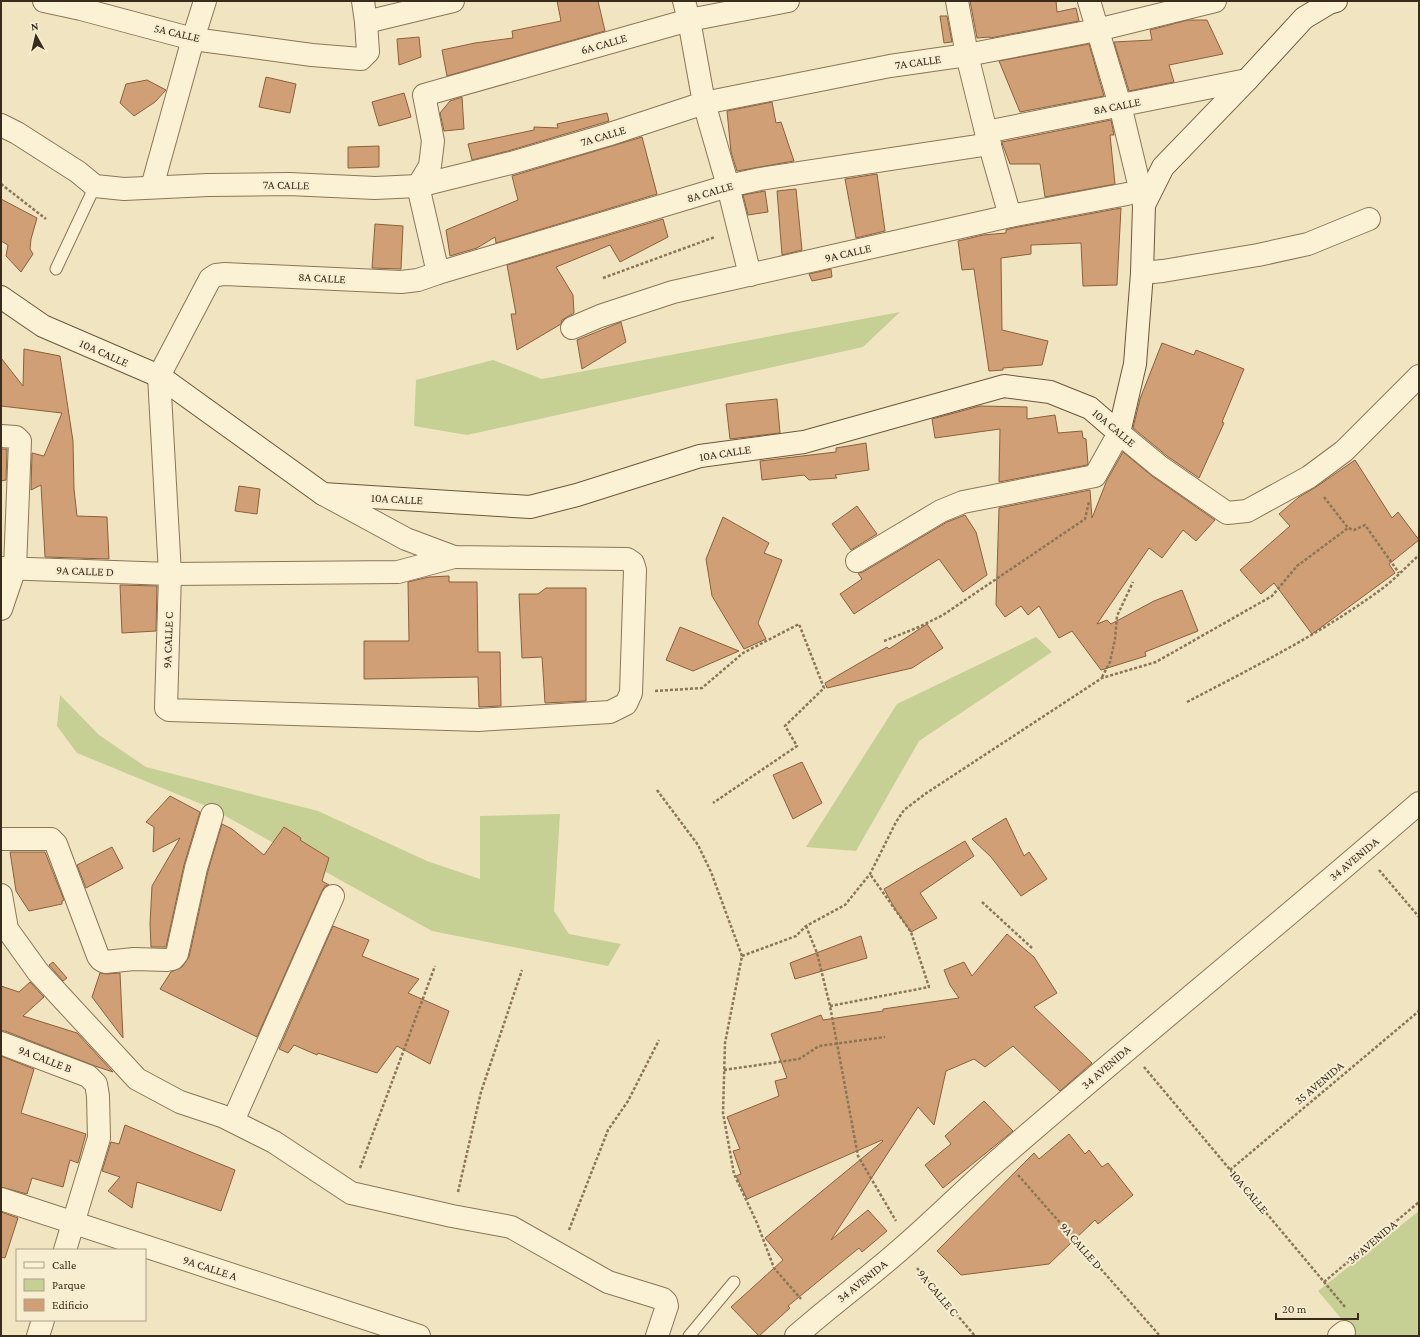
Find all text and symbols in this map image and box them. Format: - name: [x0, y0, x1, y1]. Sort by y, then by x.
- north arrow: [16, 16, 56, 56]
- text: N: [30, 20, 40, 33]
- street label: 5A CALLE: [153, 21, 202, 45]
- street label: 6A CALLE: [579, 31, 629, 57]
- street label: 7A CALLE: [894, 52, 942, 72]
- street label: 8A CALLE: [1092, 94, 1142, 117]
- street label: 7A CALLE: [579, 122, 628, 149]
- street label: 7A CALLE: [263, 178, 310, 192]
- street label: 8A CALLE: [685, 179, 735, 205]
- street label: 9A CALLE: [823, 241, 873, 265]
- street label: 8A CALLE: [298, 270, 347, 286]
- street label: 10A CALLE: [77, 336, 131, 370]
- street label: 10A CALLE: [1090, 406, 1139, 450]
- street label: 10A CALLE: [698, 442, 752, 464]
- street label: 10A CALLE: [371, 491, 424, 507]
- street label: 9A CALLE D: [56, 563, 114, 579]
- street label: 9A CALLE C: [160, 611, 176, 669]
- street label: 34 AVENIDA: [1326, 834, 1382, 884]
- street label: 9A CALLE B: [16, 1042, 74, 1076]
- street label: 34 AVENIDA: [1079, 1042, 1133, 1092]
- street label: 35 AVENIDA: [1292, 1058, 1347, 1108]
- street label: 10A CALLE: [1227, 1168, 1271, 1217]
- street label: 36 AVENIDA: [1344, 1217, 1400, 1267]
- street label: 9A CALLE D: [1057, 1220, 1105, 1272]
- legend: [16, 1249, 146, 1321]
- street label: 9A CALLE A: [181, 1253, 239, 1283]
- street label: 34 AVENIDA: [834, 1256, 890, 1305]
- text: Calle: [52, 1258, 76, 1272]
- street label: 9A CALLE C: [914, 1267, 962, 1319]
- text: Parque: [52, 1278, 85, 1292]
- scale bar: [1276, 1295, 1358, 1321]
- text: Edificio: [52, 1298, 89, 1312]
- text: 20 m: [1282, 1302, 1307, 1316]

